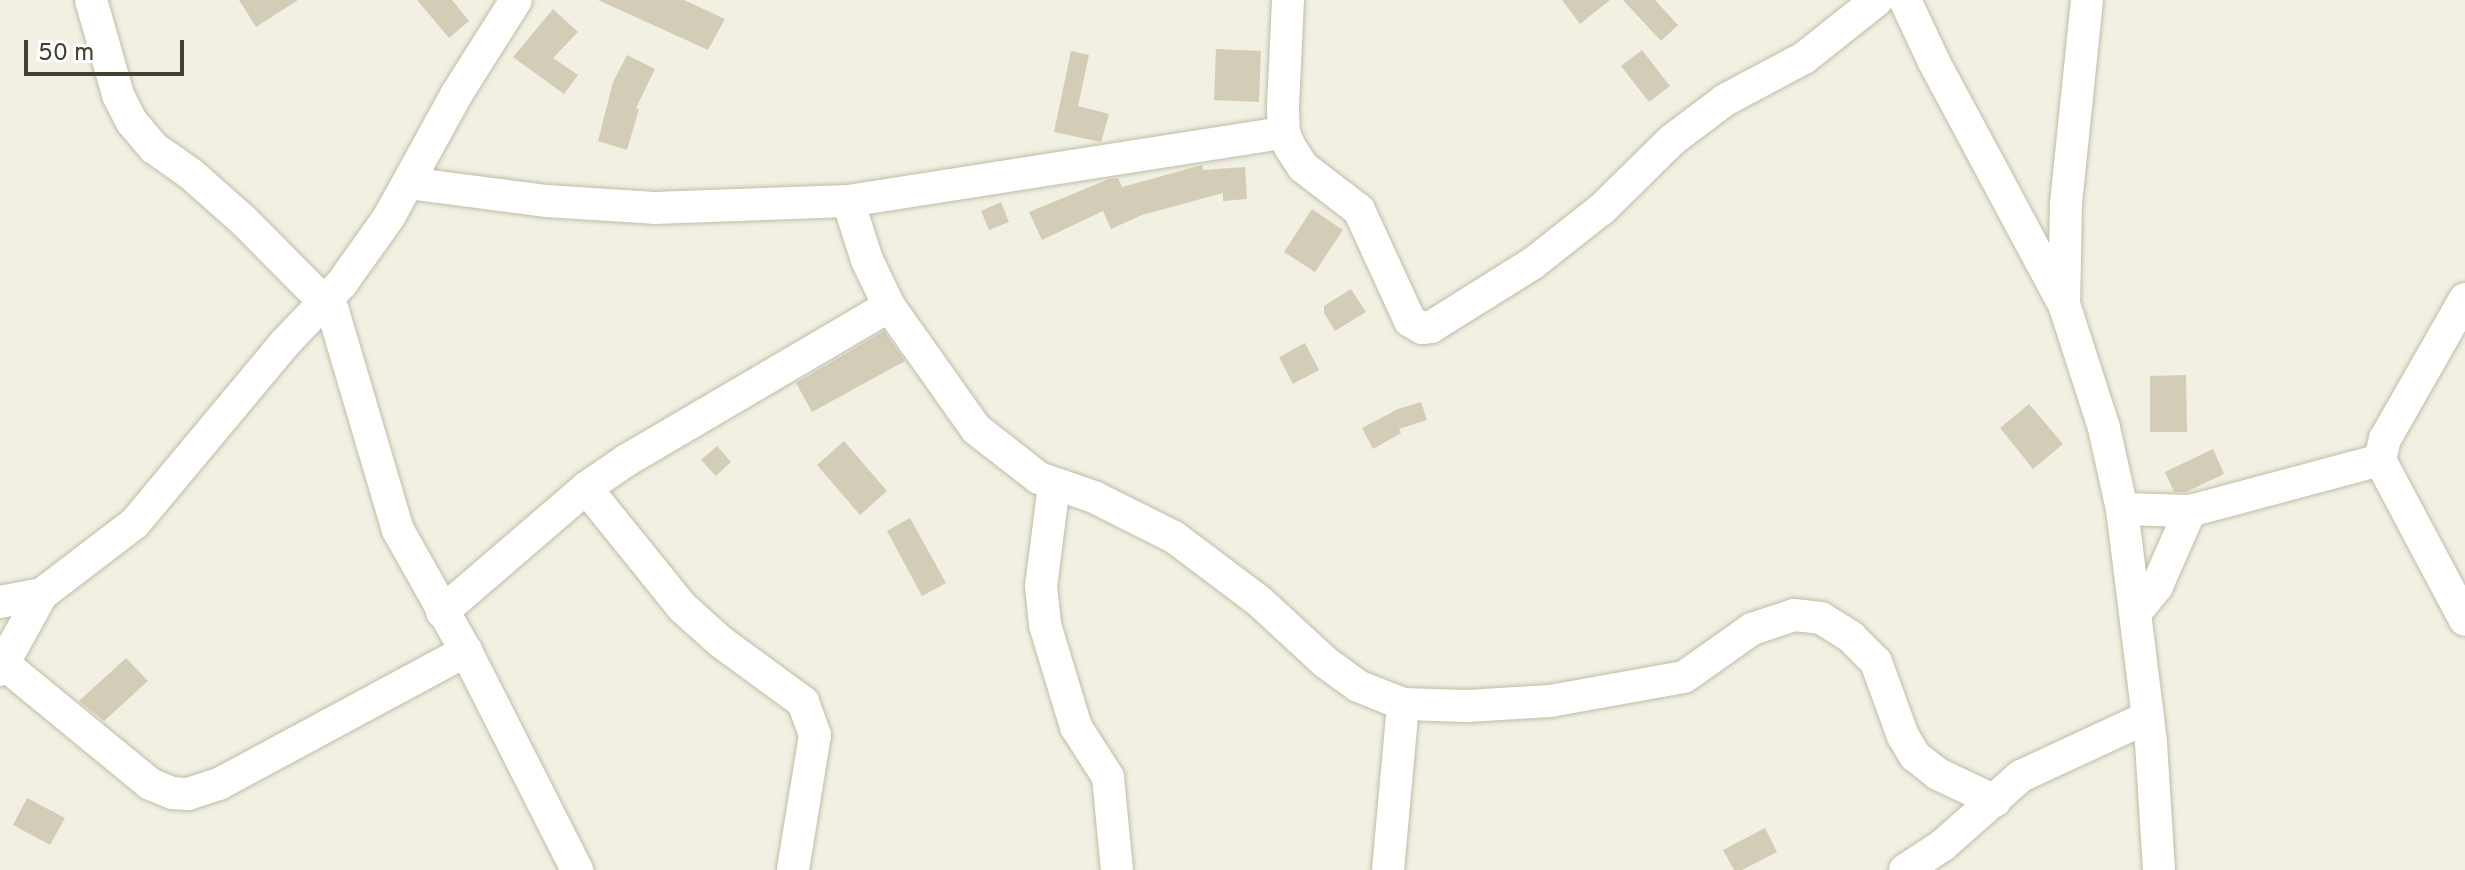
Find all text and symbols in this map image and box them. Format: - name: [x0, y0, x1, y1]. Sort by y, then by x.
- scale bar: [28, 24, 188, 74]
- text: 50 m: [38, 39, 94, 69]

